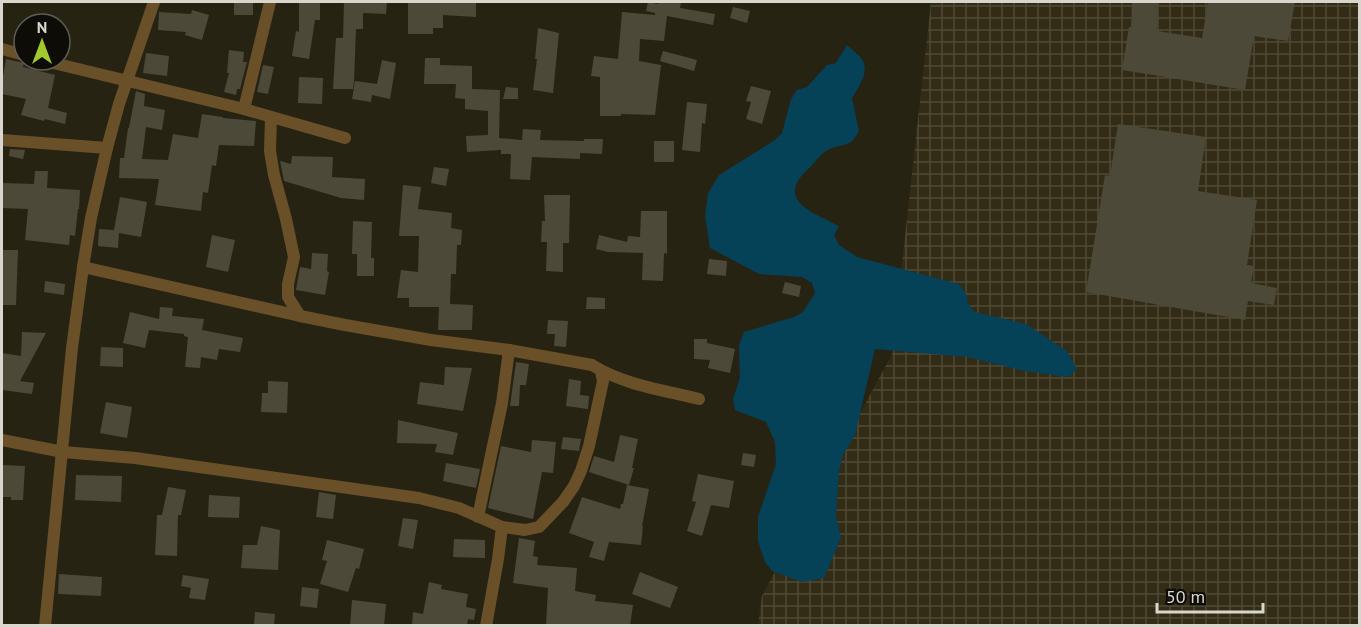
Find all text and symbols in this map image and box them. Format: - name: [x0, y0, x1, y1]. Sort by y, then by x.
- north arrow: [12, 12, 72, 72]
- text: N: [37, 17, 47, 37]
- scale bar: [1157, 576, 1264, 614]
- text: 50 m: [1166, 585, 1205, 608]

